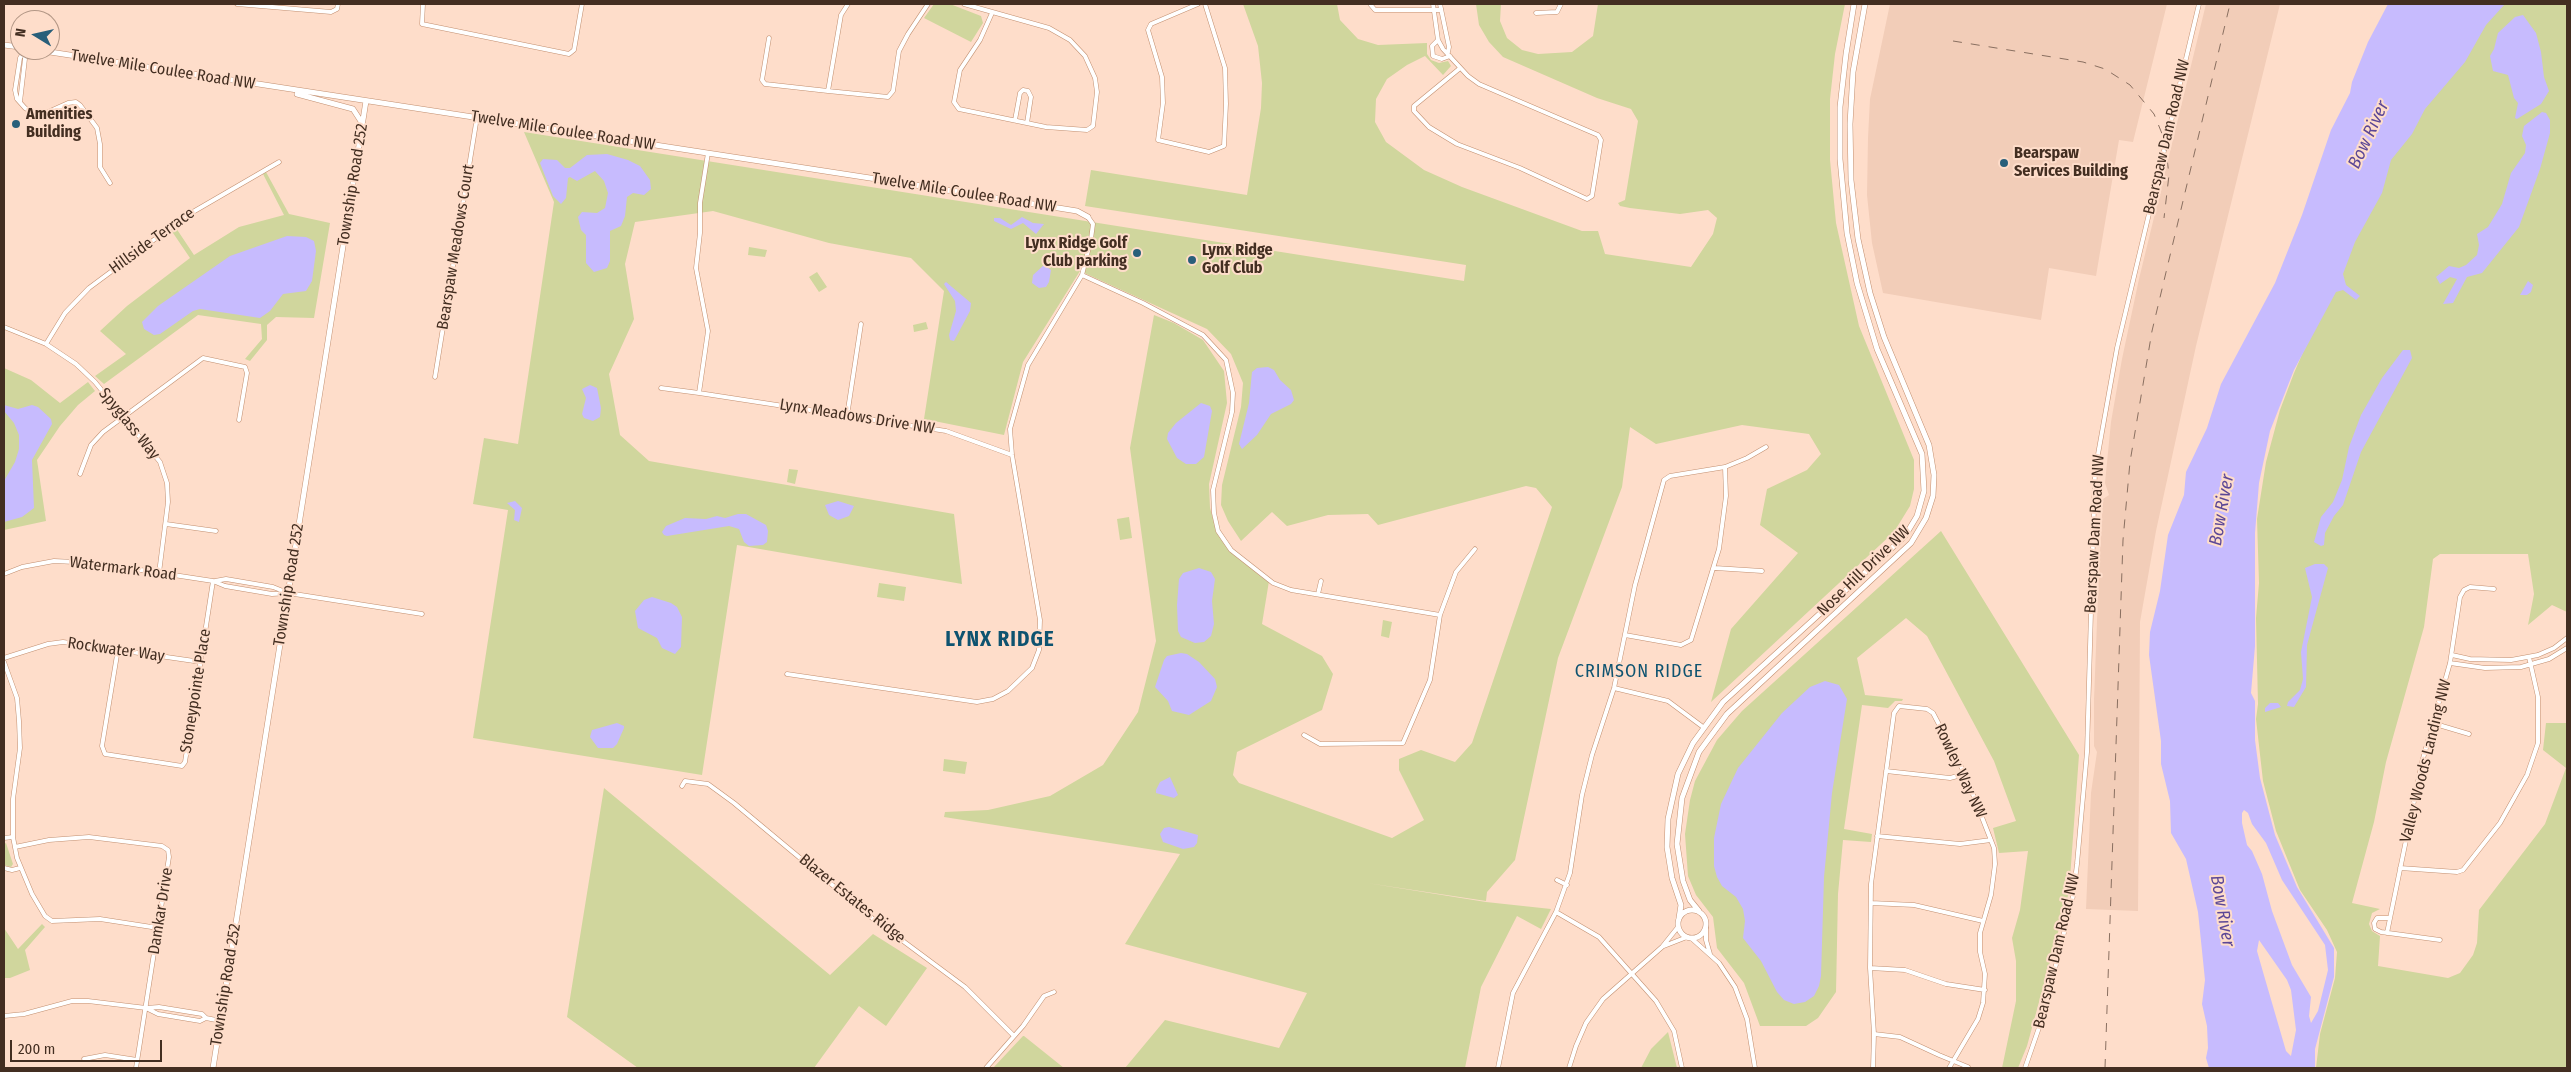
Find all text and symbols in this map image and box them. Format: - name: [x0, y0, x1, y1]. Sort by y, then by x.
- north arrow: [10, 10, 60, 60]
- text: N: [12, 27, 30, 38]
- street label: Twelve Mile Coulee Road NW: [70, 46, 256, 94]
- street label: Bearspaw Dam Road NW: [2140, 58, 2194, 216]
- water label: Bow River: [2344, 98, 2394, 172]
- place label: Amenities Building: [26, 105, 92, 143]
- street label: Twelve Mile Coulee Road NW: [470, 107, 656, 155]
- marker: Amenities Building: [10, 118, 22, 130]
- street label: Township Road 252: [334, 122, 372, 248]
- place label: Bearspaw Services Building: [2014, 144, 2128, 182]
- marker: Bearspaw Services Building: [1998, 157, 2010, 169]
- street label: Bearspaw Meadows Court: [433, 163, 479, 331]
- street label: Twelve Mile Coulee Road NW: [871, 169, 1057, 217]
- street label: Hillside Terrace: [106, 204, 198, 278]
- place label: Lynx Ridge Golf Club parking: [1025, 234, 1127, 272]
- place label: Lynx Ridge Golf Club: [1202, 241, 1273, 279]
- marker: Lynx Ridge Golf Club parking: [1131, 247, 1143, 259]
- marker: Lynx Ridge Golf Club: [1186, 254, 1198, 266]
- street label: Spyglass Way: [94, 384, 164, 464]
- street label: Lynx Meadows Drive NW: [778, 395, 936, 439]
- street label: Bearspaw Dam Road NW: [2081, 454, 2109, 614]
- water label: Bow River: [2205, 473, 2239, 547]
- street label: Township Road 252: [270, 522, 308, 648]
- street label: Nose Hill Drive NW: [1813, 522, 1915, 620]
- street label: Watermark Road: [68, 553, 178, 585]
- district label: LYNX RIDGE: [944, 627, 1056, 653]
- street label: Stoneypointe Place: [177, 628, 215, 754]
- street label: Rockwater Way: [66, 634, 166, 666]
- district label: CRIMSON RIDGE: [1573, 661, 1705, 683]
- street label: Valley Woods Landing NW: [2396, 677, 2456, 845]
- street label: Rowley Way NW: [1930, 721, 1990, 821]
- street label: Blazer Estates Ridge: [795, 850, 909, 948]
- street label: Damkar Drive: [145, 866, 177, 956]
- street label: Bearspaw Dam Road NW: [2030, 872, 2084, 1030]
- water label: Bow River: [2205, 874, 2239, 948]
- street label: Township Road 252: [207, 922, 245, 1048]
- scale bar: [12, 1030, 165, 1062]
- text: 200 m: [18, 1040, 55, 1058]

